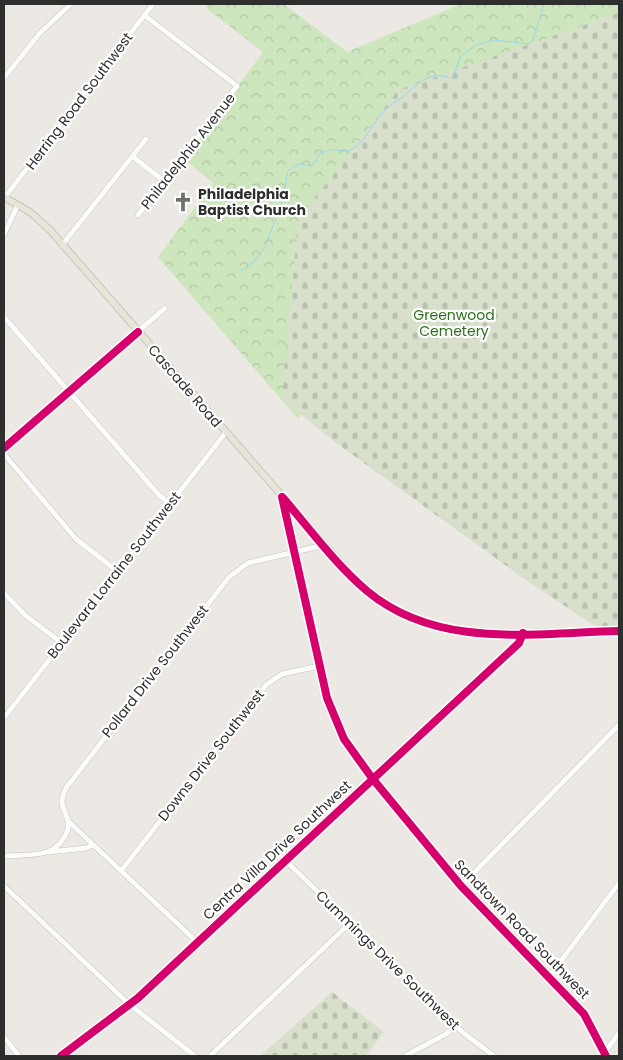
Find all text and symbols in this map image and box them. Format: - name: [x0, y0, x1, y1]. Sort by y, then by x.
- street label: Herring Road Southwest: [21, 28, 137, 174]
- street label: Philadelphia Avenue: [136, 88, 240, 213]
- place label: Philadelphia Baptist Church: [198, 184, 306, 220]
- church icon: Philadelphia Baptist Church: [172, 191, 194, 213]
- park label: Greenwood Cemetery: [413, 305, 495, 341]
- street label: Cascade Road: [143, 340, 227, 432]
- street label: Boulevard Lorraine Southwest: [42, 487, 186, 663]
- street label: Pollard Drive Southwest: [97, 600, 213, 742]
- street label: Downs Drive Southwest: [153, 685, 269, 825]
- street label: Centra Villa Drive Southwest: [198, 776, 356, 924]
- street label: Sandtown Road Southwest: [450, 855, 594, 1003]
- street label: Cummings Drive Southwest: [312, 886, 464, 1034]

